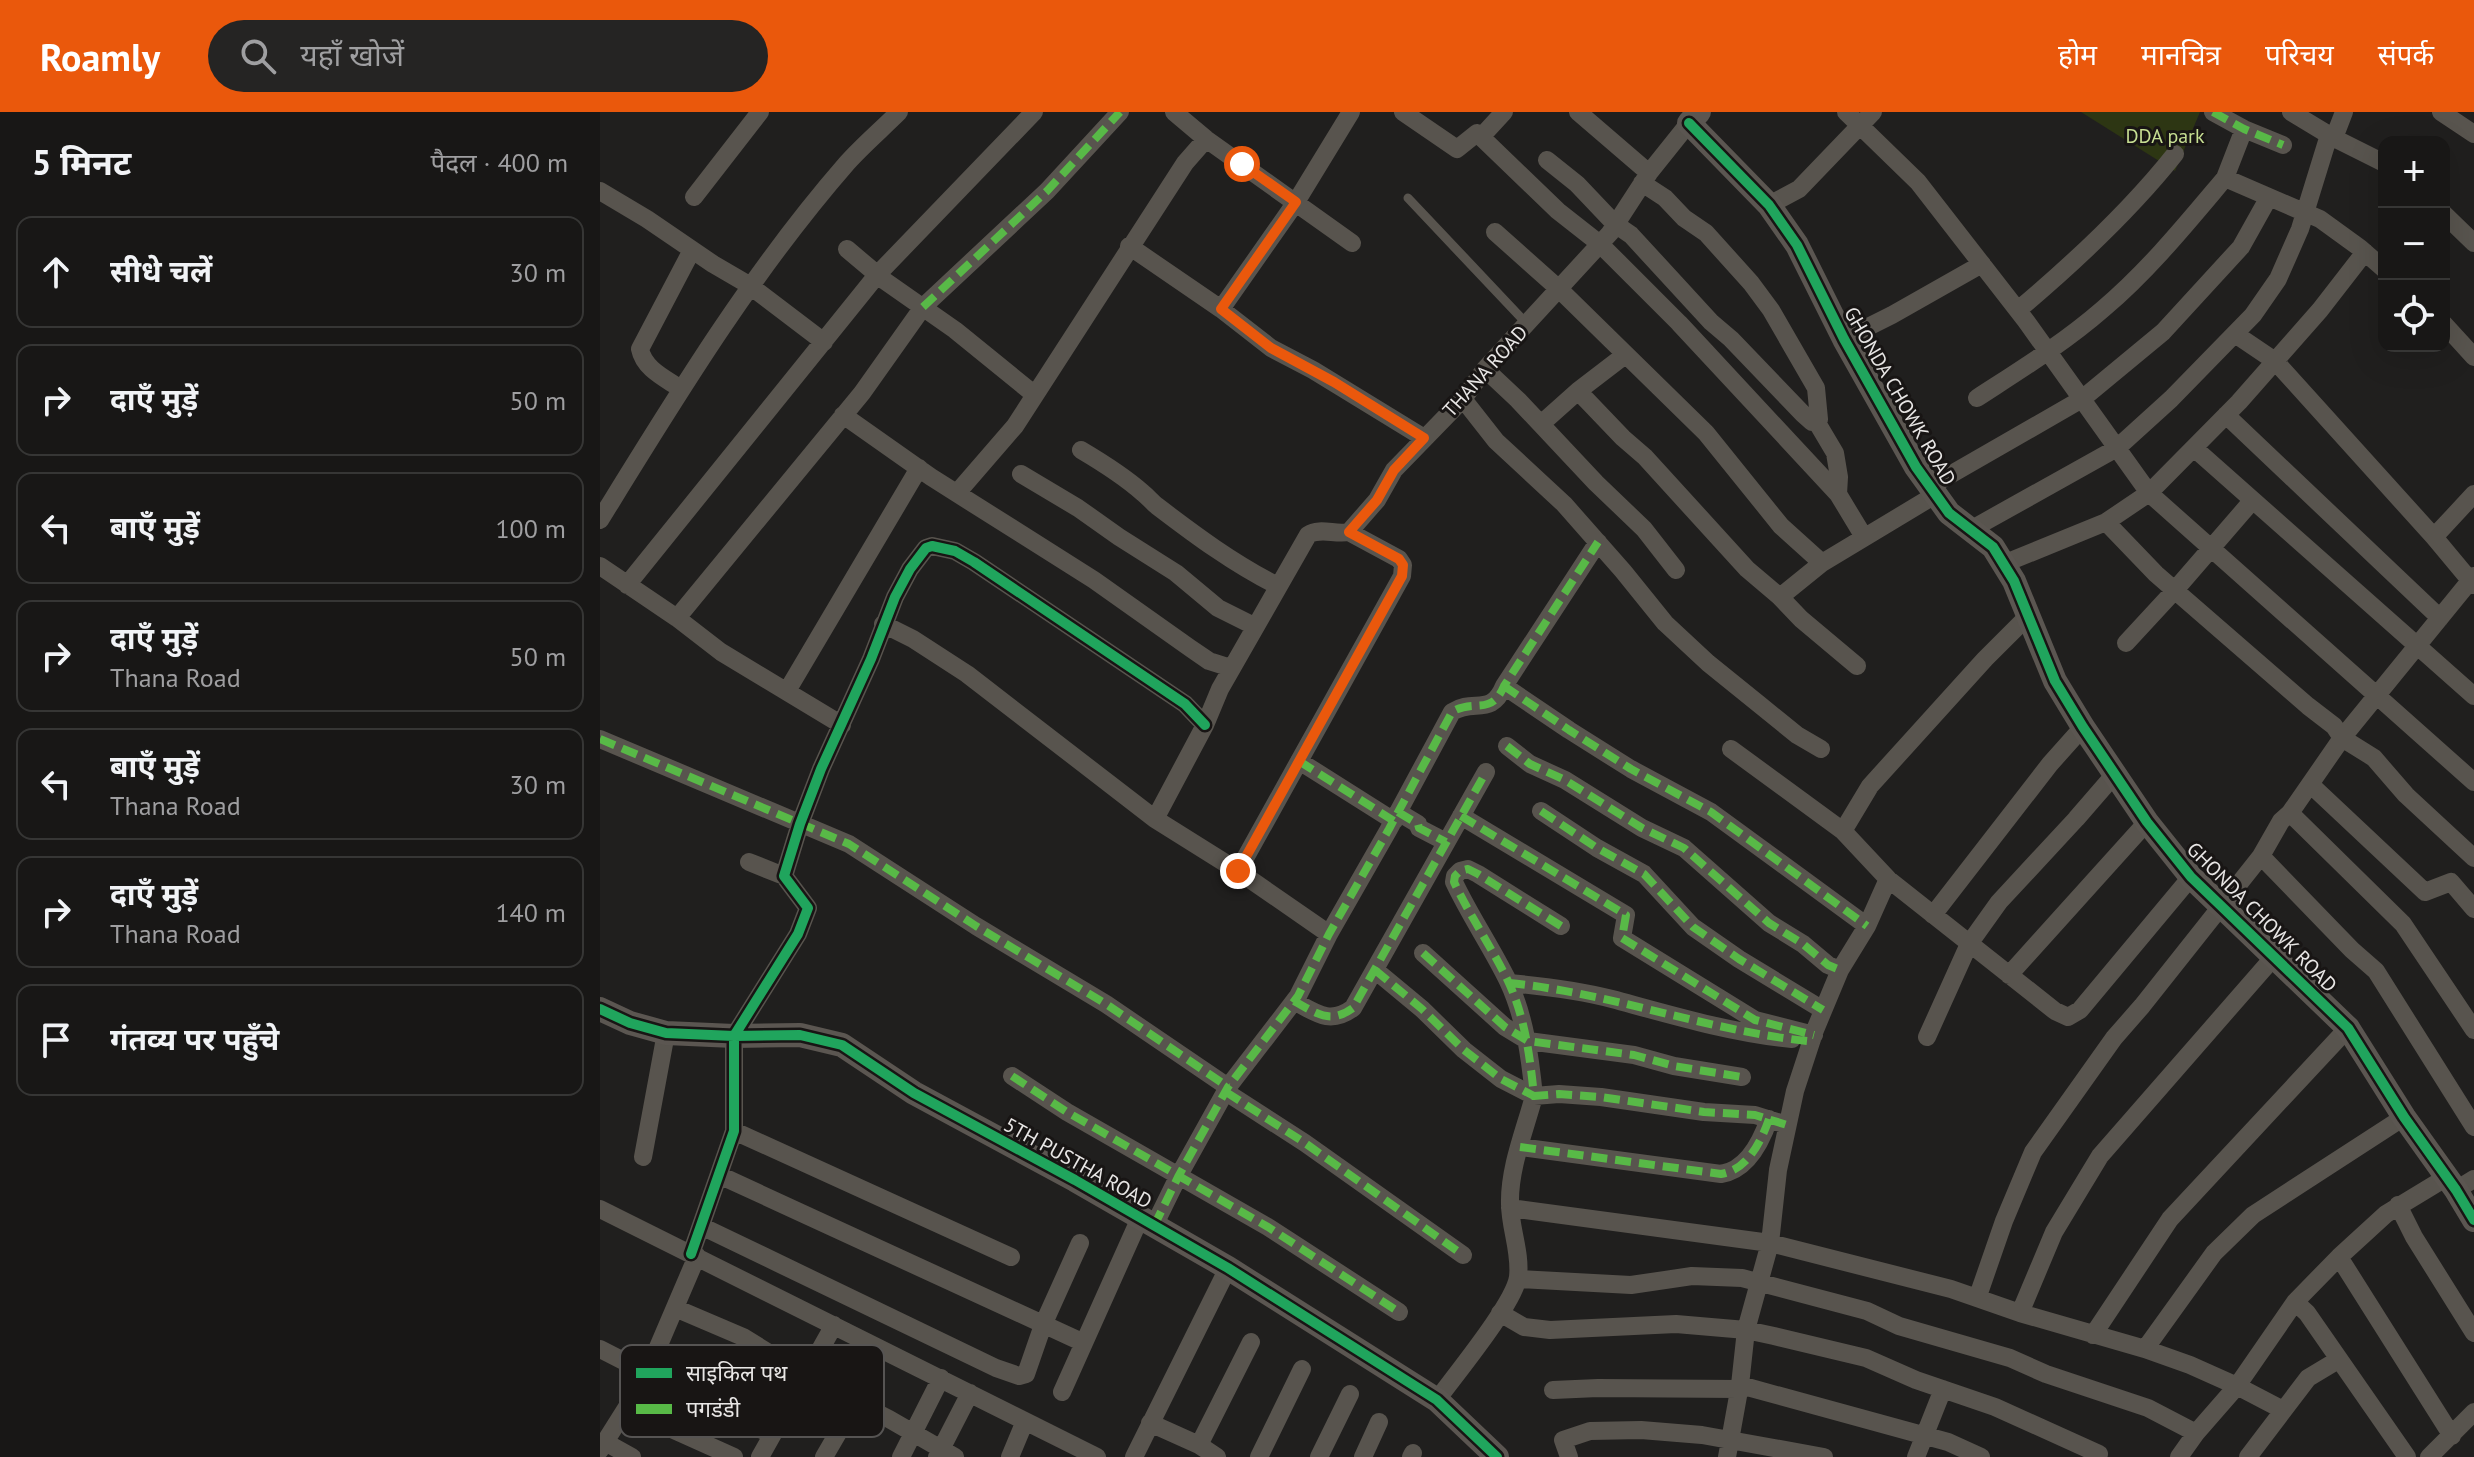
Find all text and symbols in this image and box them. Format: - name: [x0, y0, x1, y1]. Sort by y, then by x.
- search box: [208, 20, 768, 92]
- text: Roamly: [40, 32, 160, 81]
- icon: search: [236, 34, 280, 78]
- text: यहाँ खोजें: [300, 35, 404, 74]
- text: होम: [2058, 36, 2097, 73]
- text: मानचित्र: [2141, 36, 2221, 73]
- text: परिचय: [2265, 36, 2334, 73]
- text: संपर्क: [2378, 36, 2434, 73]
- park label: DDA park: [2126, 123, 2205, 149]
- map controls: [2378, 136, 2450, 352]
- button: +: [2378, 136, 2450, 208]
- text: 5 मिनट: [32, 140, 131, 184]
- text: पैदल · 400 m: [430, 146, 568, 179]
- route start: [1224, 146, 1260, 182]
- button: −: [2378, 208, 2450, 280]
- icon: ahead: [34, 250, 78, 294]
- text: सीधे चलें: [110, 251, 212, 290]
- text: 30 m: [510, 256, 566, 289]
- button: locate: [2378, 280, 2450, 352]
- street label: GHONDA CHOWK ROAD: [1838, 302, 1962, 490]
- street label: THANA ROAD: [1437, 320, 1533, 422]
- icon: right: [34, 378, 78, 422]
- text: दाएँ मुड़ें: [110, 379, 198, 418]
- text: 50 m: [510, 384, 566, 417]
- icon: left: [34, 506, 78, 550]
- text: बाएँ मुड़ें: [110, 507, 200, 546]
- text: 100 m: [495, 512, 566, 545]
- text: दाएँ मुड़ें: [110, 618, 198, 657]
- icon: right: [34, 634, 78, 678]
- text: 50 m: [510, 640, 566, 673]
- text: Thana Road: [110, 661, 241, 694]
- text: बाएँ मुड़ें: [110, 746, 200, 785]
- icon: left: [34, 762, 78, 806]
- text: 30 m: [510, 768, 566, 801]
- text: Thana Road: [110, 789, 241, 822]
- street label: GHONDA CHOWK ROAD: [2181, 836, 2343, 998]
- route end: [1220, 853, 1256, 889]
- text: दाएँ मुड़ें: [110, 874, 198, 913]
- icon: right: [34, 890, 78, 934]
- text: 140 m: [495, 896, 566, 929]
- text: Thana Road: [110, 917, 241, 950]
- icon: arrive: [34, 1018, 78, 1062]
- text: गंतव्य पर पहुँचे: [110, 1019, 279, 1058]
- street label: 5TH PUSTHA ROAD: [999, 1112, 1157, 1214]
- legend: [620, 1345, 884, 1437]
- text: साइकिल पथ: [686, 1359, 788, 1387]
- text: पगडंडी: [686, 1395, 740, 1423]

